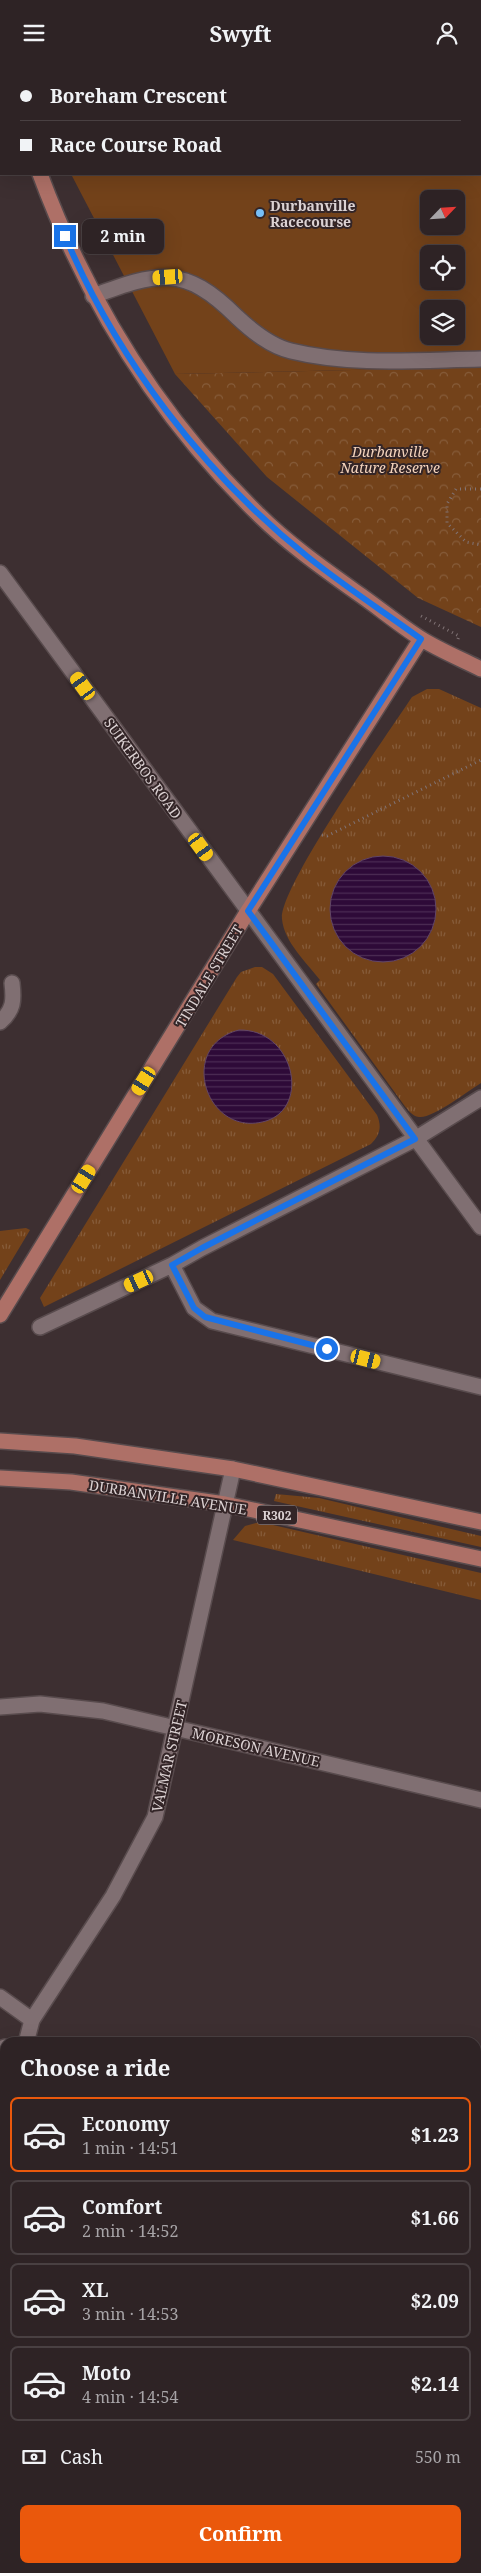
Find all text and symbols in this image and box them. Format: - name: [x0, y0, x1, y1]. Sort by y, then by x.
- text: Swyft: [210, 18, 271, 48]
- icon: menu: [20, 19, 48, 47]
- icon: person: [433, 19, 461, 47]
- text: Boreham Crescent: [50, 83, 227, 109]
- text: Race Course Road: [50, 132, 222, 158]
- north arrow: [420, 190, 465, 235]
- map controls: [420, 190, 465, 345]
- place label: Durbanville Racecourse: [270, 196, 356, 231]
- marker: Durbanville Racecourse: [254, 207, 266, 219]
- callout: 2 min: [82, 219, 165, 253]
- route end: [54, 225, 76, 247]
- text: 2 min: [100, 225, 146, 247]
- button: locate: [420, 245, 465, 290]
- car: [152, 268, 183, 286]
- button: layers: [420, 300, 465, 345]
- park label: Durbanville Nature Reserve: [339, 442, 440, 477]
- car: [68, 669, 97, 703]
- street label: SUIKERBOS ROAD: [100, 714, 186, 822]
- car: [186, 830, 215, 864]
- street label: TINDALE STREET: [171, 921, 247, 1031]
- car: [129, 1064, 158, 1098]
- car: [69, 1162, 98, 1196]
- car: [122, 1268, 155, 1294]
- route start: [316, 1338, 338, 1360]
- car: [349, 1348, 382, 1370]
- street label: DURBANVILLE AVENUE: [88, 1475, 249, 1519]
- road number: R302: [257, 1505, 297, 1525]
- street label: VALMAR STREET: [147, 1698, 191, 1814]
- street label: MORESON AVENUE: [190, 1723, 322, 1771]
- text: Choose a ride: [20, 2052, 170, 2082]
- text: Economy: [82, 2111, 170, 2137]
- icon: car: [22, 2112, 67, 2157]
- text: $1.23: [410, 2122, 459, 2148]
- text: 1 min · 14:51: [82, 2137, 178, 2159]
- text: Comfort: [82, 2194, 162, 2220]
- icon: car: [22, 2195, 67, 2240]
- text: $1.66: [410, 2205, 459, 2231]
- text: 2 min · 14:52: [82, 2220, 178, 2242]
- text: XL: [82, 2277, 108, 2303]
- icon: car: [22, 2278, 67, 2323]
- text: $2.09: [410, 2288, 459, 2314]
- text: 3 min · 14:53: [82, 2303, 178, 2325]
- text: Moto: [82, 2360, 131, 2386]
- icon: car: [22, 2361, 67, 2406]
- text: $2.14: [410, 2371, 459, 2397]
- text: 4 min · 14:54: [82, 2386, 178, 2408]
- icon: cash: [20, 2443, 48, 2471]
- text: Cash: [60, 2444, 103, 2470]
- text: 550 m: [415, 2446, 461, 2468]
- button: Confirm: [20, 2505, 461, 2563]

